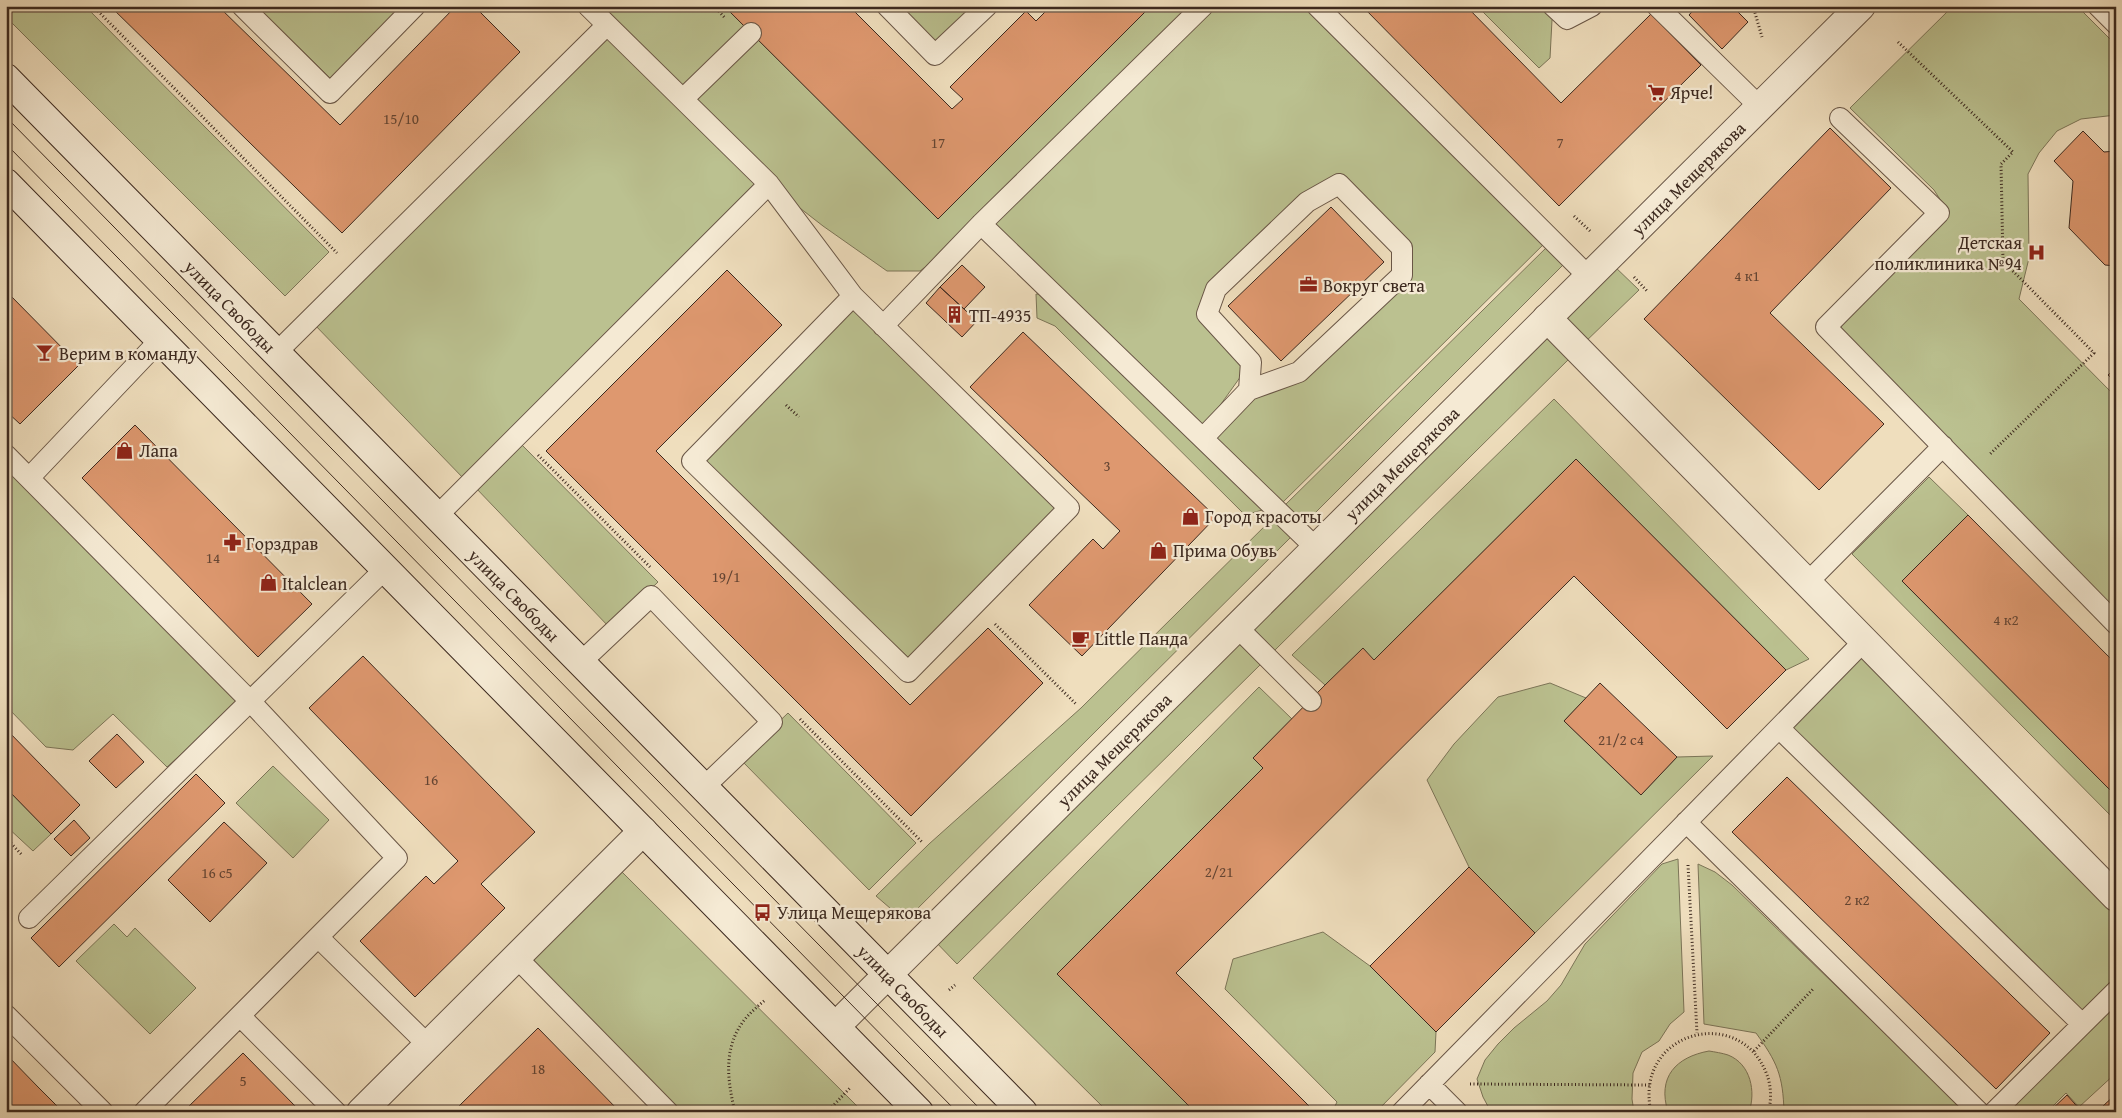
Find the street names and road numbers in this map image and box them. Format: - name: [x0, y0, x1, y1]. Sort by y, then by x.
- street label: улица Мещерякова: [1624, 115, 1752, 242]
- street label: улица Свободы: [178, 253, 283, 359]
- street label: улица Мещерякова: [1337, 400, 1465, 527]
- street label: улица Свободы: [462, 542, 567, 648]
- street label: улица Мещерякова: [1050, 686, 1178, 813]
- street label: улица Свободы: [851, 937, 956, 1044]

